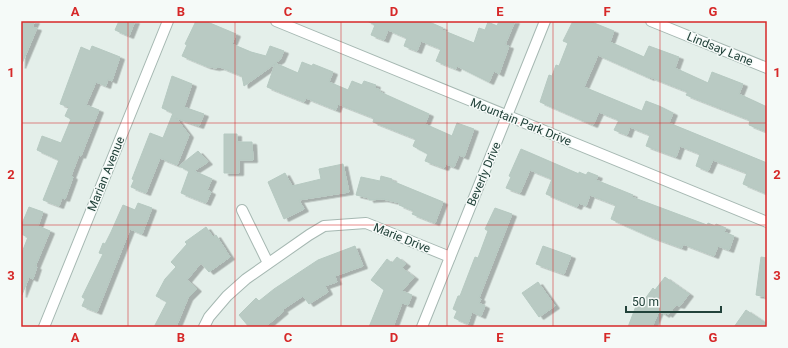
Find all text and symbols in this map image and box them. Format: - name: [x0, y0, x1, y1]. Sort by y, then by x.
- text: A: [71, 4, 80, 19]
- text: B: [177, 4, 185, 19]
- text: C: [284, 4, 293, 19]
- text: D: [390, 4, 398, 19]
- text: E: [496, 4, 504, 19]
- text: F: [603, 4, 611, 19]
- text: G: [709, 4, 718, 19]
- street label: Lindsay Lane: [685, 29, 755, 69]
- text: 1: [7, 65, 15, 80]
- text: 1: [773, 65, 781, 80]
- street label: Mountain Park Drive: [468, 95, 574, 149]
- street label: Marian Avenue: [85, 135, 127, 213]
- street label: Beverly Drive: [464, 140, 504, 208]
- text: 2: [7, 167, 15, 182]
- text: 2: [773, 167, 781, 182]
- street label: Marie Drive: [371, 220, 433, 256]
- text: 3: [7, 268, 15, 283]
- text: 3: [773, 268, 781, 283]
- scale bar: [626, 288, 721, 314]
- text: 50 m: [632, 295, 659, 309]
- text: A: [71, 330, 80, 345]
- text: B: [177, 330, 185, 345]
- text: C: [284, 330, 293, 345]
- text: D: [390, 330, 398, 345]
- text: E: [496, 330, 504, 345]
- text: F: [603, 330, 611, 345]
- text: G: [709, 330, 718, 345]

